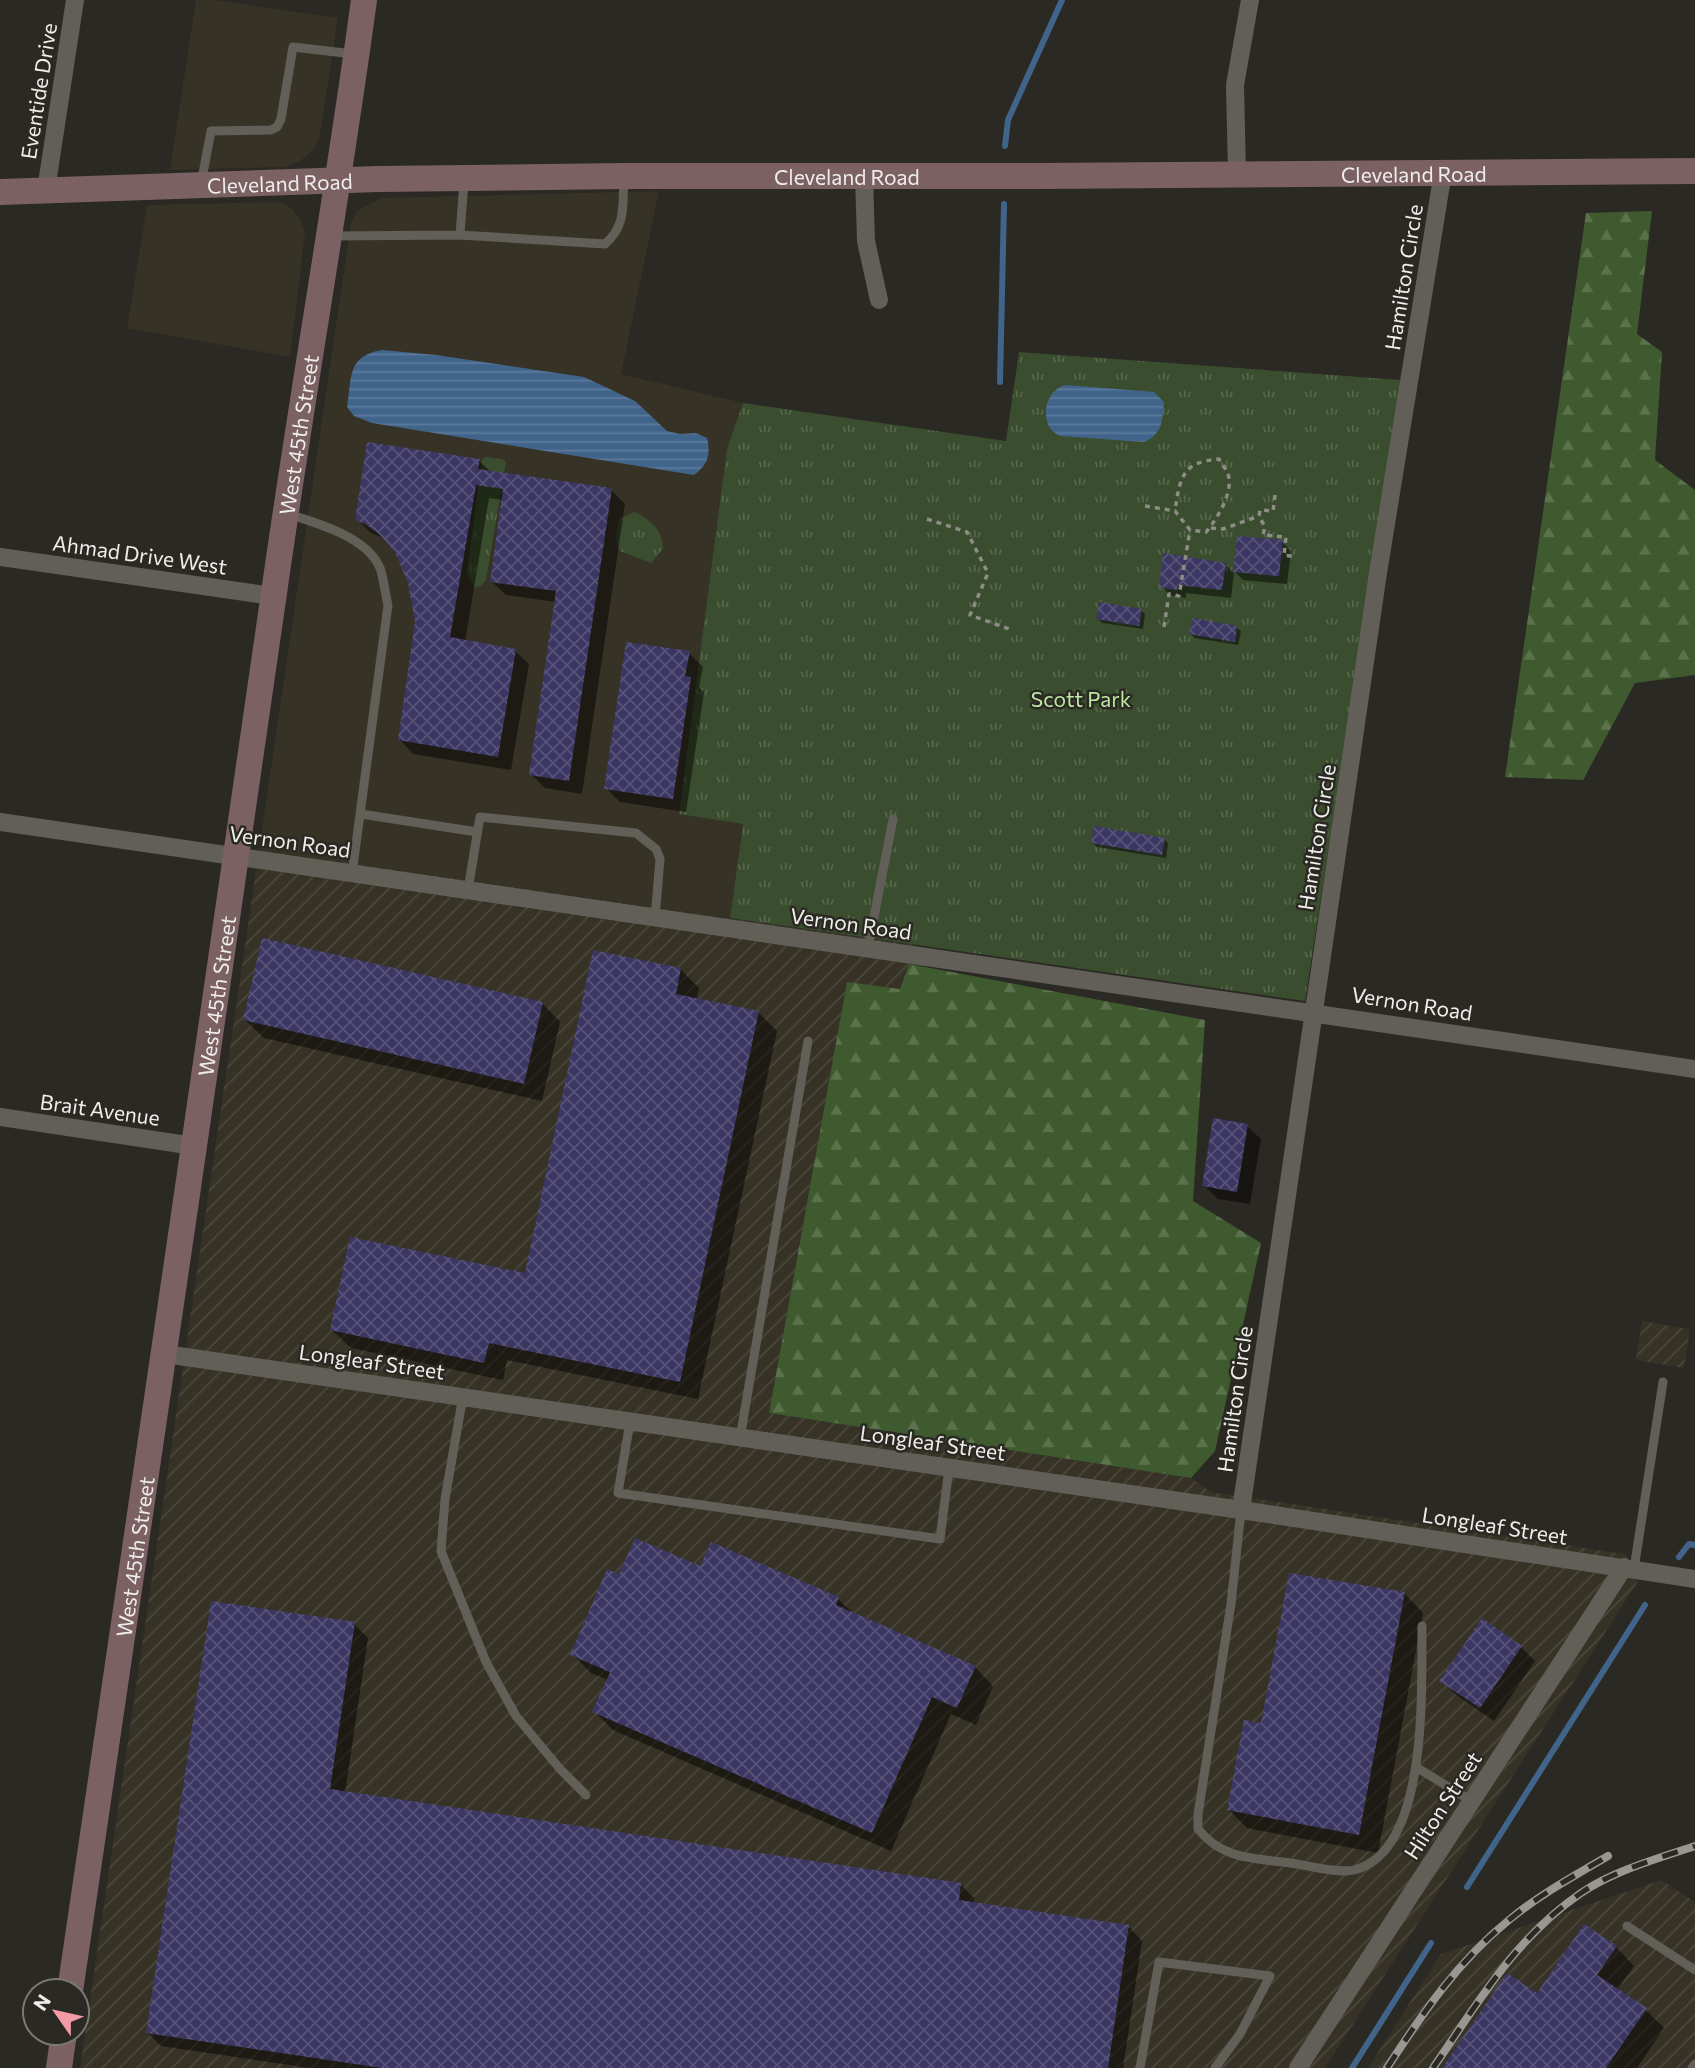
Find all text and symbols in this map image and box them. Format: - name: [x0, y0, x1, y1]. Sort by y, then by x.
- street label: Eventide Drive: [15, 21, 61, 161]
- street label: Cleveland Road: [1341, 160, 1487, 186]
- street label: Cleveland Road: [774, 164, 920, 189]
- street label: Cleveland Road: [207, 167, 353, 197]
- street label: Hamilton Circle: [1379, 202, 1427, 352]
- street label: West 45th Street: [273, 353, 323, 517]
- street label: Ahmad Drive West: [51, 529, 229, 579]
- park label: Scott Park: [1031, 686, 1131, 711]
- street label: Hamilton Circle: [1292, 762, 1340, 912]
- street label: Vernon Road: [228, 820, 352, 862]
- street label: Vernon Road: [789, 902, 913, 944]
- street label: West 45th Street: [192, 914, 240, 1078]
- street label: Vernon Road: [1350, 981, 1474, 1025]
- street label: Brait Avenue: [38, 1088, 162, 1130]
- street label: Hamilton Circle: [1211, 1324, 1257, 1474]
- street label: Longleaf Street: [297, 1338, 447, 1384]
- street label: Longleaf Street: [858, 1419, 1008, 1465]
- street label: West 45th Street: [110, 1475, 158, 1639]
- street label: Longleaf Street: [1420, 1501, 1570, 1549]
- street label: Hilton Street: [1398, 1747, 1486, 1863]
- north arrow: [21, 1977, 91, 2047]
- text: N: [28, 1990, 55, 2015]

